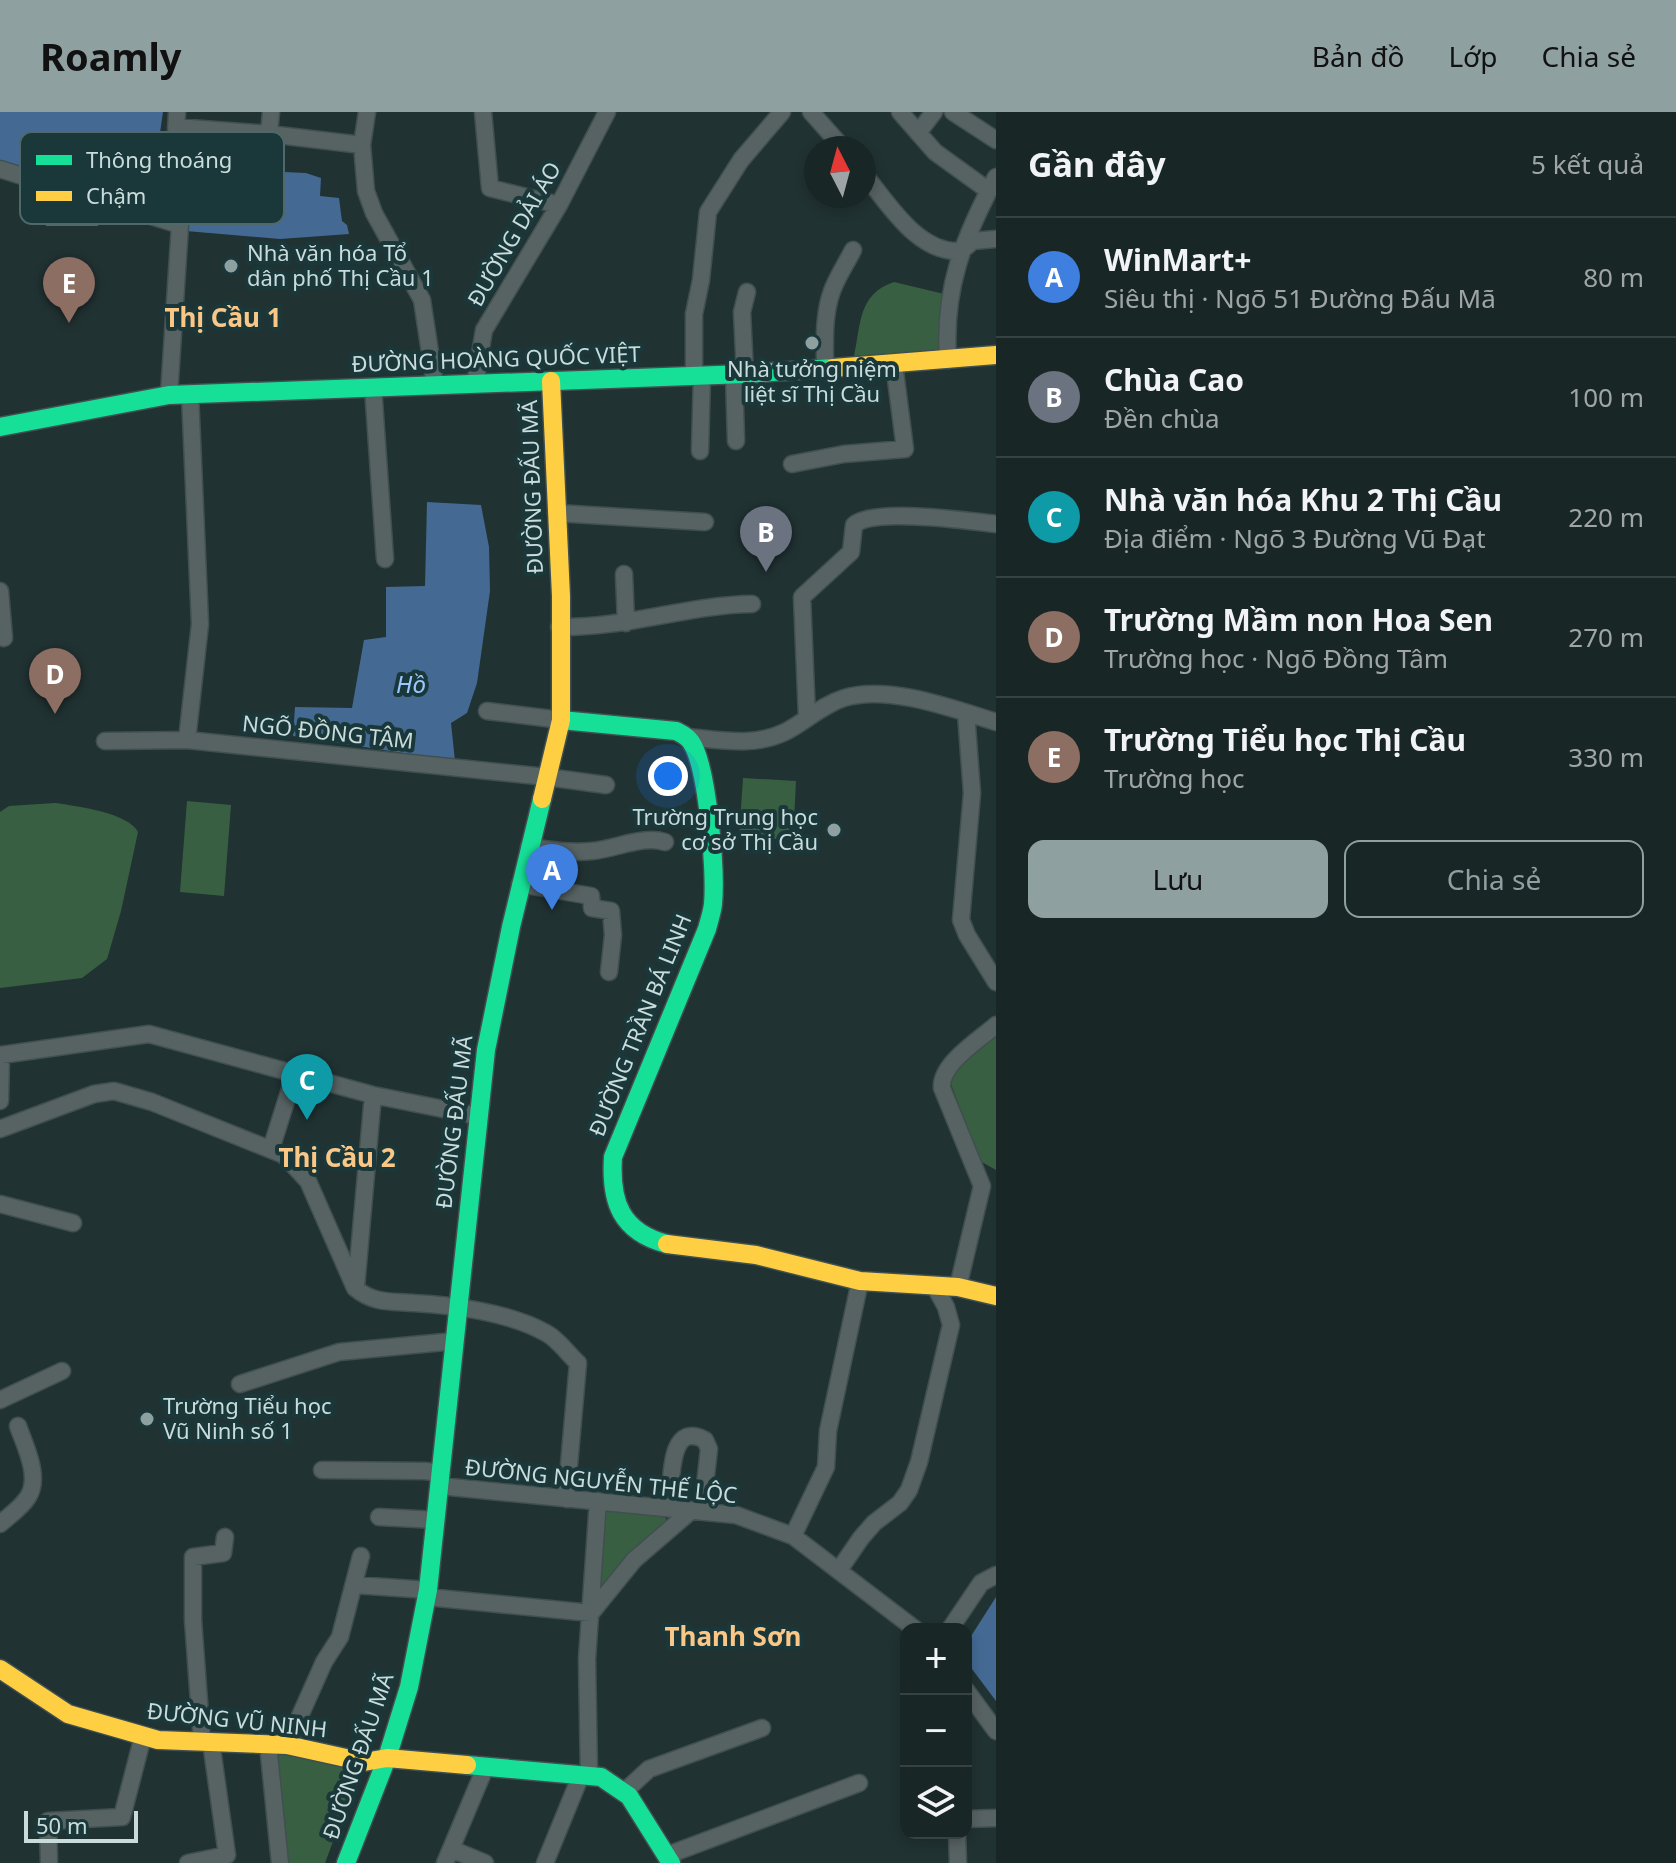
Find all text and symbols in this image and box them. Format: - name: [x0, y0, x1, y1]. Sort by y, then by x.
- text: Roamly: [40, 30, 182, 82]
- text: Bản đồ: [1312, 37, 1404, 75]
- text: Lớp: [1448, 37, 1498, 75]
- text: Chia sẻ: [1542, 37, 1636, 75]
- legend: [20, 132, 284, 224]
- north arrow: [804, 136, 876, 208]
- text: Gần đây: [1028, 141, 1166, 187]
- text: Thông thoáng: [86, 144, 232, 174]
- text: 5 kết quả: [1531, 146, 1644, 182]
- street label: ĐƯỜNG DẢI ÁO: [460, 156, 567, 311]
- text: Chậm: [86, 180, 146, 210]
- place label: Nhà văn hóa Tổ dân phố Thị Cầu 1: [247, 237, 434, 292]
- text: WinMart+: [1104, 239, 1251, 280]
- pin: E: [43, 257, 95, 323]
- marker: Nhà văn hóa Tổ dân phố Thị Cầu 1: [222, 257, 240, 275]
- text: A: [1045, 259, 1063, 295]
- text: 80 m: [1583, 259, 1644, 295]
- text: Siêu thị · Ngõ 51 Đường Đấu Mã: [1104, 280, 1496, 316]
- district label: Thị Cầu 1: [164, 299, 282, 335]
- marker: Nhà tưởng niệm liệt sĩ Thị Cầu: [803, 334, 821, 352]
- street label: ĐƯỜNG HOÀNG QUỐC VIỆT: [351, 338, 641, 378]
- place label: Nhà tưởng niệm liệt sĩ Thị Cầu: [727, 353, 897, 408]
- text: Chùa Cao: [1104, 359, 1244, 400]
- text: B: [1045, 379, 1063, 415]
- text: 100 m: [1568, 379, 1644, 415]
- street label: ĐƯỜNG ĐẤU MÃ: [513, 399, 549, 575]
- text: Đền chùa: [1104, 400, 1220, 436]
- text: Nhà văn hóa Khu 2 Thị Cầu: [1104, 479, 1502, 520]
- text: C: [1046, 499, 1062, 535]
- text: 220 m: [1568, 499, 1644, 535]
- pin: B: [740, 506, 792, 572]
- text: Địa điểm · Ngõ 3 Đường Vũ Đạt: [1104, 520, 1486, 556]
- text: Trường Mầm non Hoa Sen: [1104, 599, 1493, 640]
- text: D: [1044, 619, 1064, 655]
- text: 270 m: [1568, 619, 1644, 655]
- text: Trường học · Ngõ Đồng Tâm: [1104, 640, 1448, 676]
- pin: D: [29, 648, 81, 714]
- water label: Hồ: [396, 667, 426, 700]
- street label: NGÕ ĐỒNG TÂM: [241, 707, 415, 755]
- text: Trường Tiểu học Thị Cầu: [1104, 719, 1466, 760]
- text: E: [1047, 739, 1061, 775]
- text: 330 m: [1568, 739, 1644, 775]
- your location: [648, 756, 688, 796]
- text: Trường học: [1104, 760, 1245, 796]
- place label: Trường Trung học cơ sở Thị Cầu: [632, 801, 818, 856]
- marker: Trường Trung học cơ sở Thị Cầu: [825, 821, 843, 839]
- button: Lưu: [1028, 840, 1328, 918]
- button: Chia sẻ: [1344, 840, 1644, 918]
- pin: A: [526, 844, 578, 910]
- street label: ĐƯỜNG TRẦN BÁ LINH: [581, 909, 697, 1140]
- street label: ĐƯỜNG ĐẤU MÃ: [428, 1033, 479, 1210]
- pin: C: [281, 1054, 333, 1120]
- district label: Thị Cầu 2: [278, 1139, 396, 1175]
- place label: Trường Tiểu học Vũ Ninh số 1: [163, 1390, 332, 1445]
- marker: Trường Tiểu học Vũ Ninh số 1: [138, 1410, 156, 1428]
- street label: ĐƯỜNG NGUYỄN THẾ LỘC: [464, 1451, 739, 1509]
- district label: Thanh Sơn: [665, 1618, 801, 1654]
- map controls: [900, 1623, 972, 1839]
- button: +: [900, 1623, 972, 1695]
- street label: ĐƯỜNG ĐẤU MÃ: [315, 1668, 400, 1843]
- street label: ĐƯỜNG VŨ NINH: [146, 1695, 329, 1743]
- button: −: [900, 1695, 972, 1767]
- button: layers: [900, 1767, 972, 1839]
- scale bar: [24, 1807, 138, 1843]
- text: 50 m: [36, 1810, 87, 1840]

